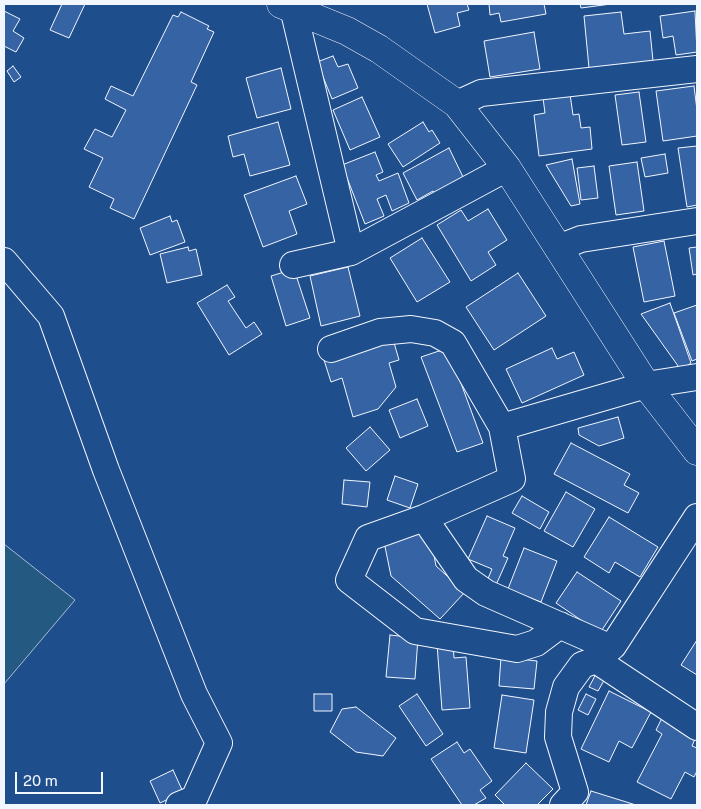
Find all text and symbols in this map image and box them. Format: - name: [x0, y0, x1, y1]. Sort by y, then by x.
- scale bar: [18, 762, 105, 794]
- text: 20 m: [23, 772, 58, 789]

